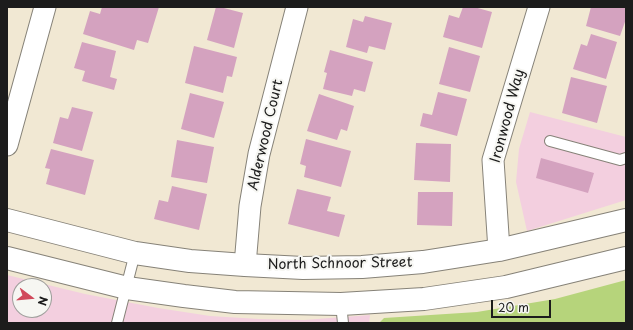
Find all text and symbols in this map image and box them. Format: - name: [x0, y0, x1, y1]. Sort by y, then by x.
- street label: Ironwood Way: [487, 67, 529, 165]
- street label: Alderwood Court: [245, 78, 287, 192]
- street label: North Schnoor Street: [267, 254, 413, 274]
- north arrow: [12, 278, 52, 318]
- scale bar: [493, 292, 553, 318]
- text: N: [34, 295, 52, 308]
- text: 20 m: [498, 298, 529, 316]

